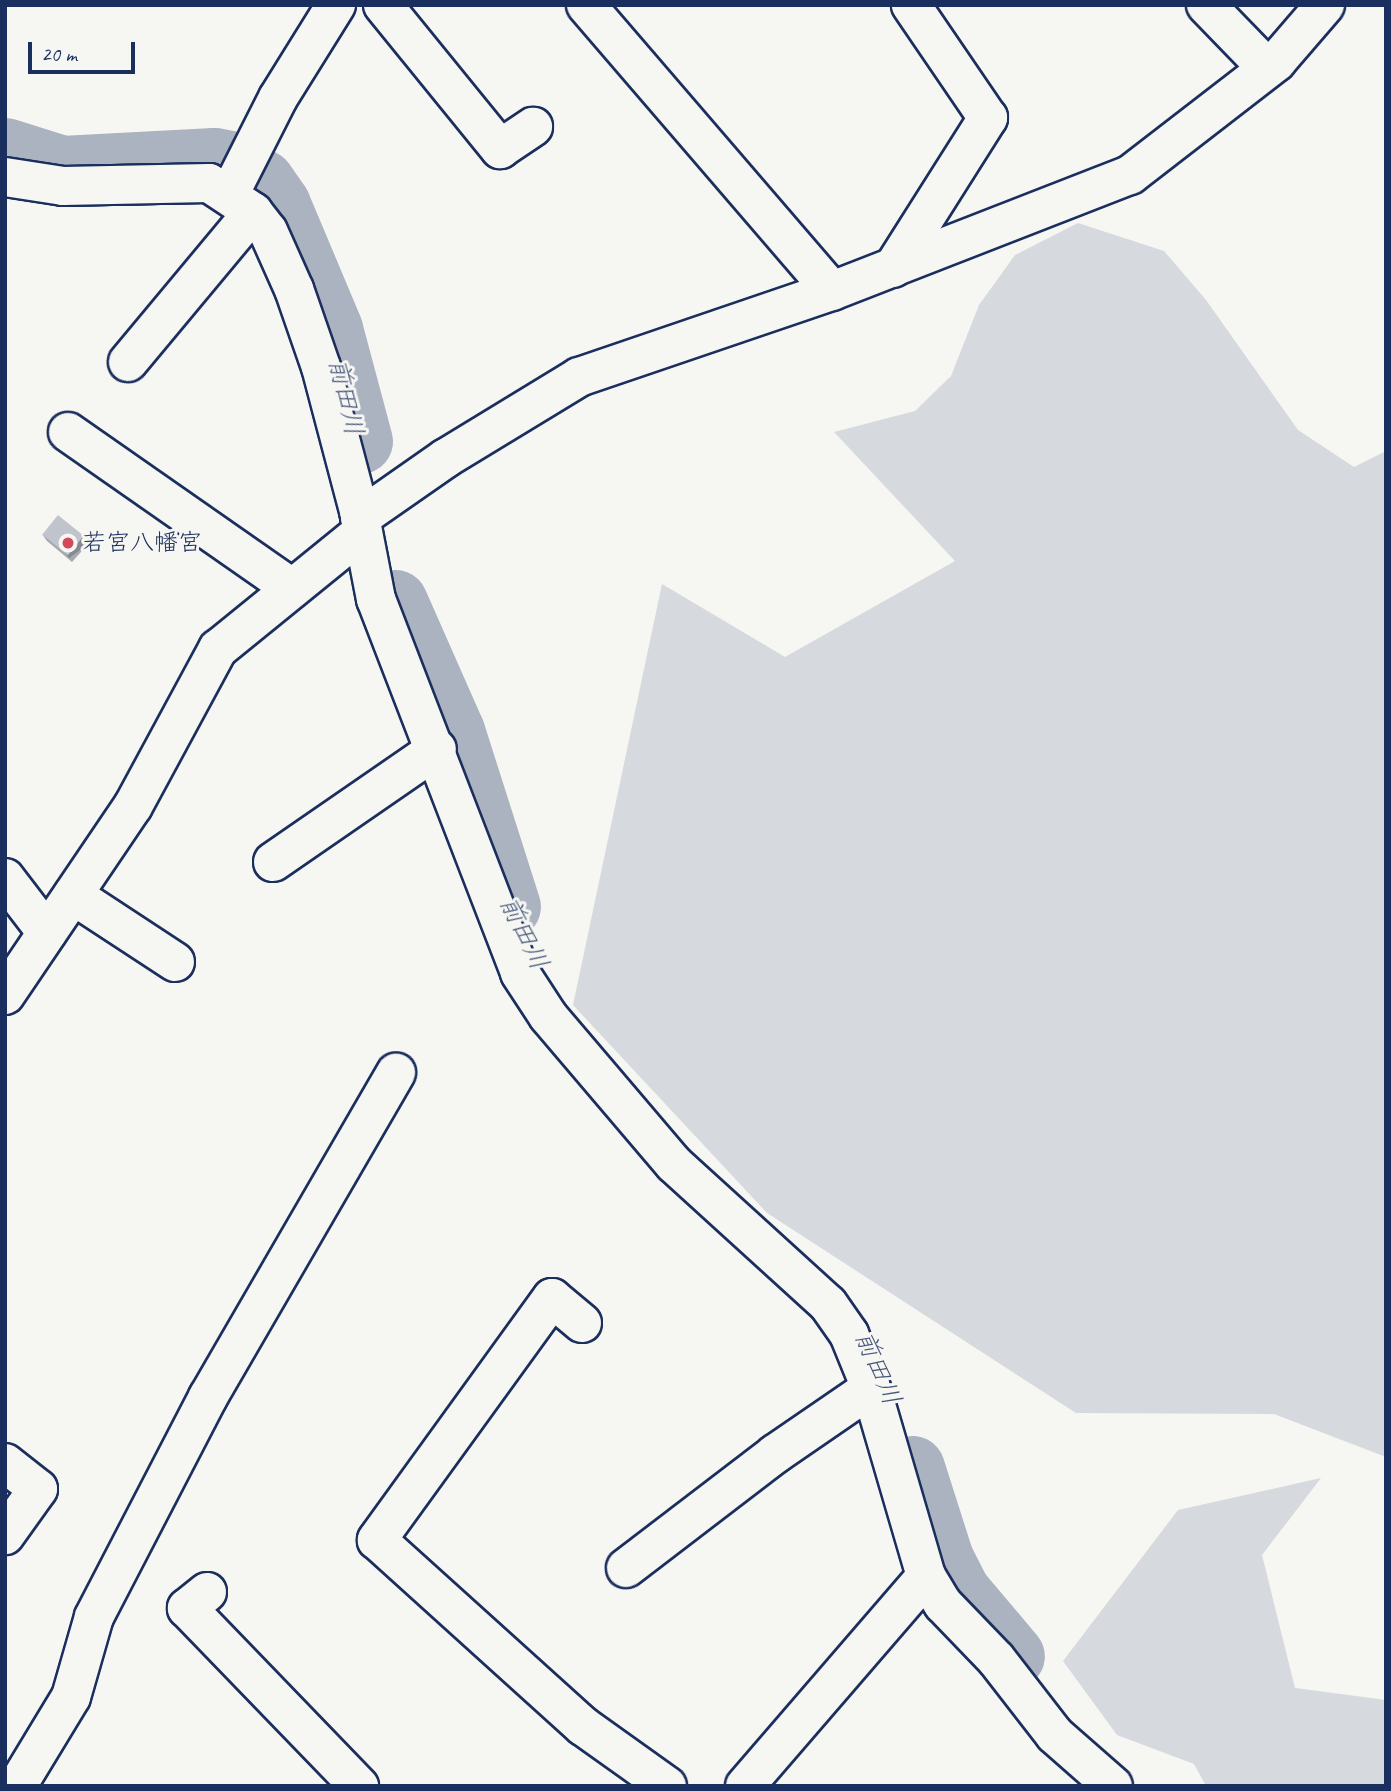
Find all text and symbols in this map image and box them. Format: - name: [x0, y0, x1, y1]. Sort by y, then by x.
- scale bar: [32, 28, 138, 72]
- text: 20 m: [41, 41, 77, 67]
- water label: 前田川: [322, 355, 370, 439]
- place label: 若宮八幡宮: [82, 529, 202, 557]
- marker: 若宮八幡宮: [60, 535, 76, 551]
- water label: 前田川: [493, 891, 555, 975]
- water label: 前田川: [848, 1326, 908, 1410]

